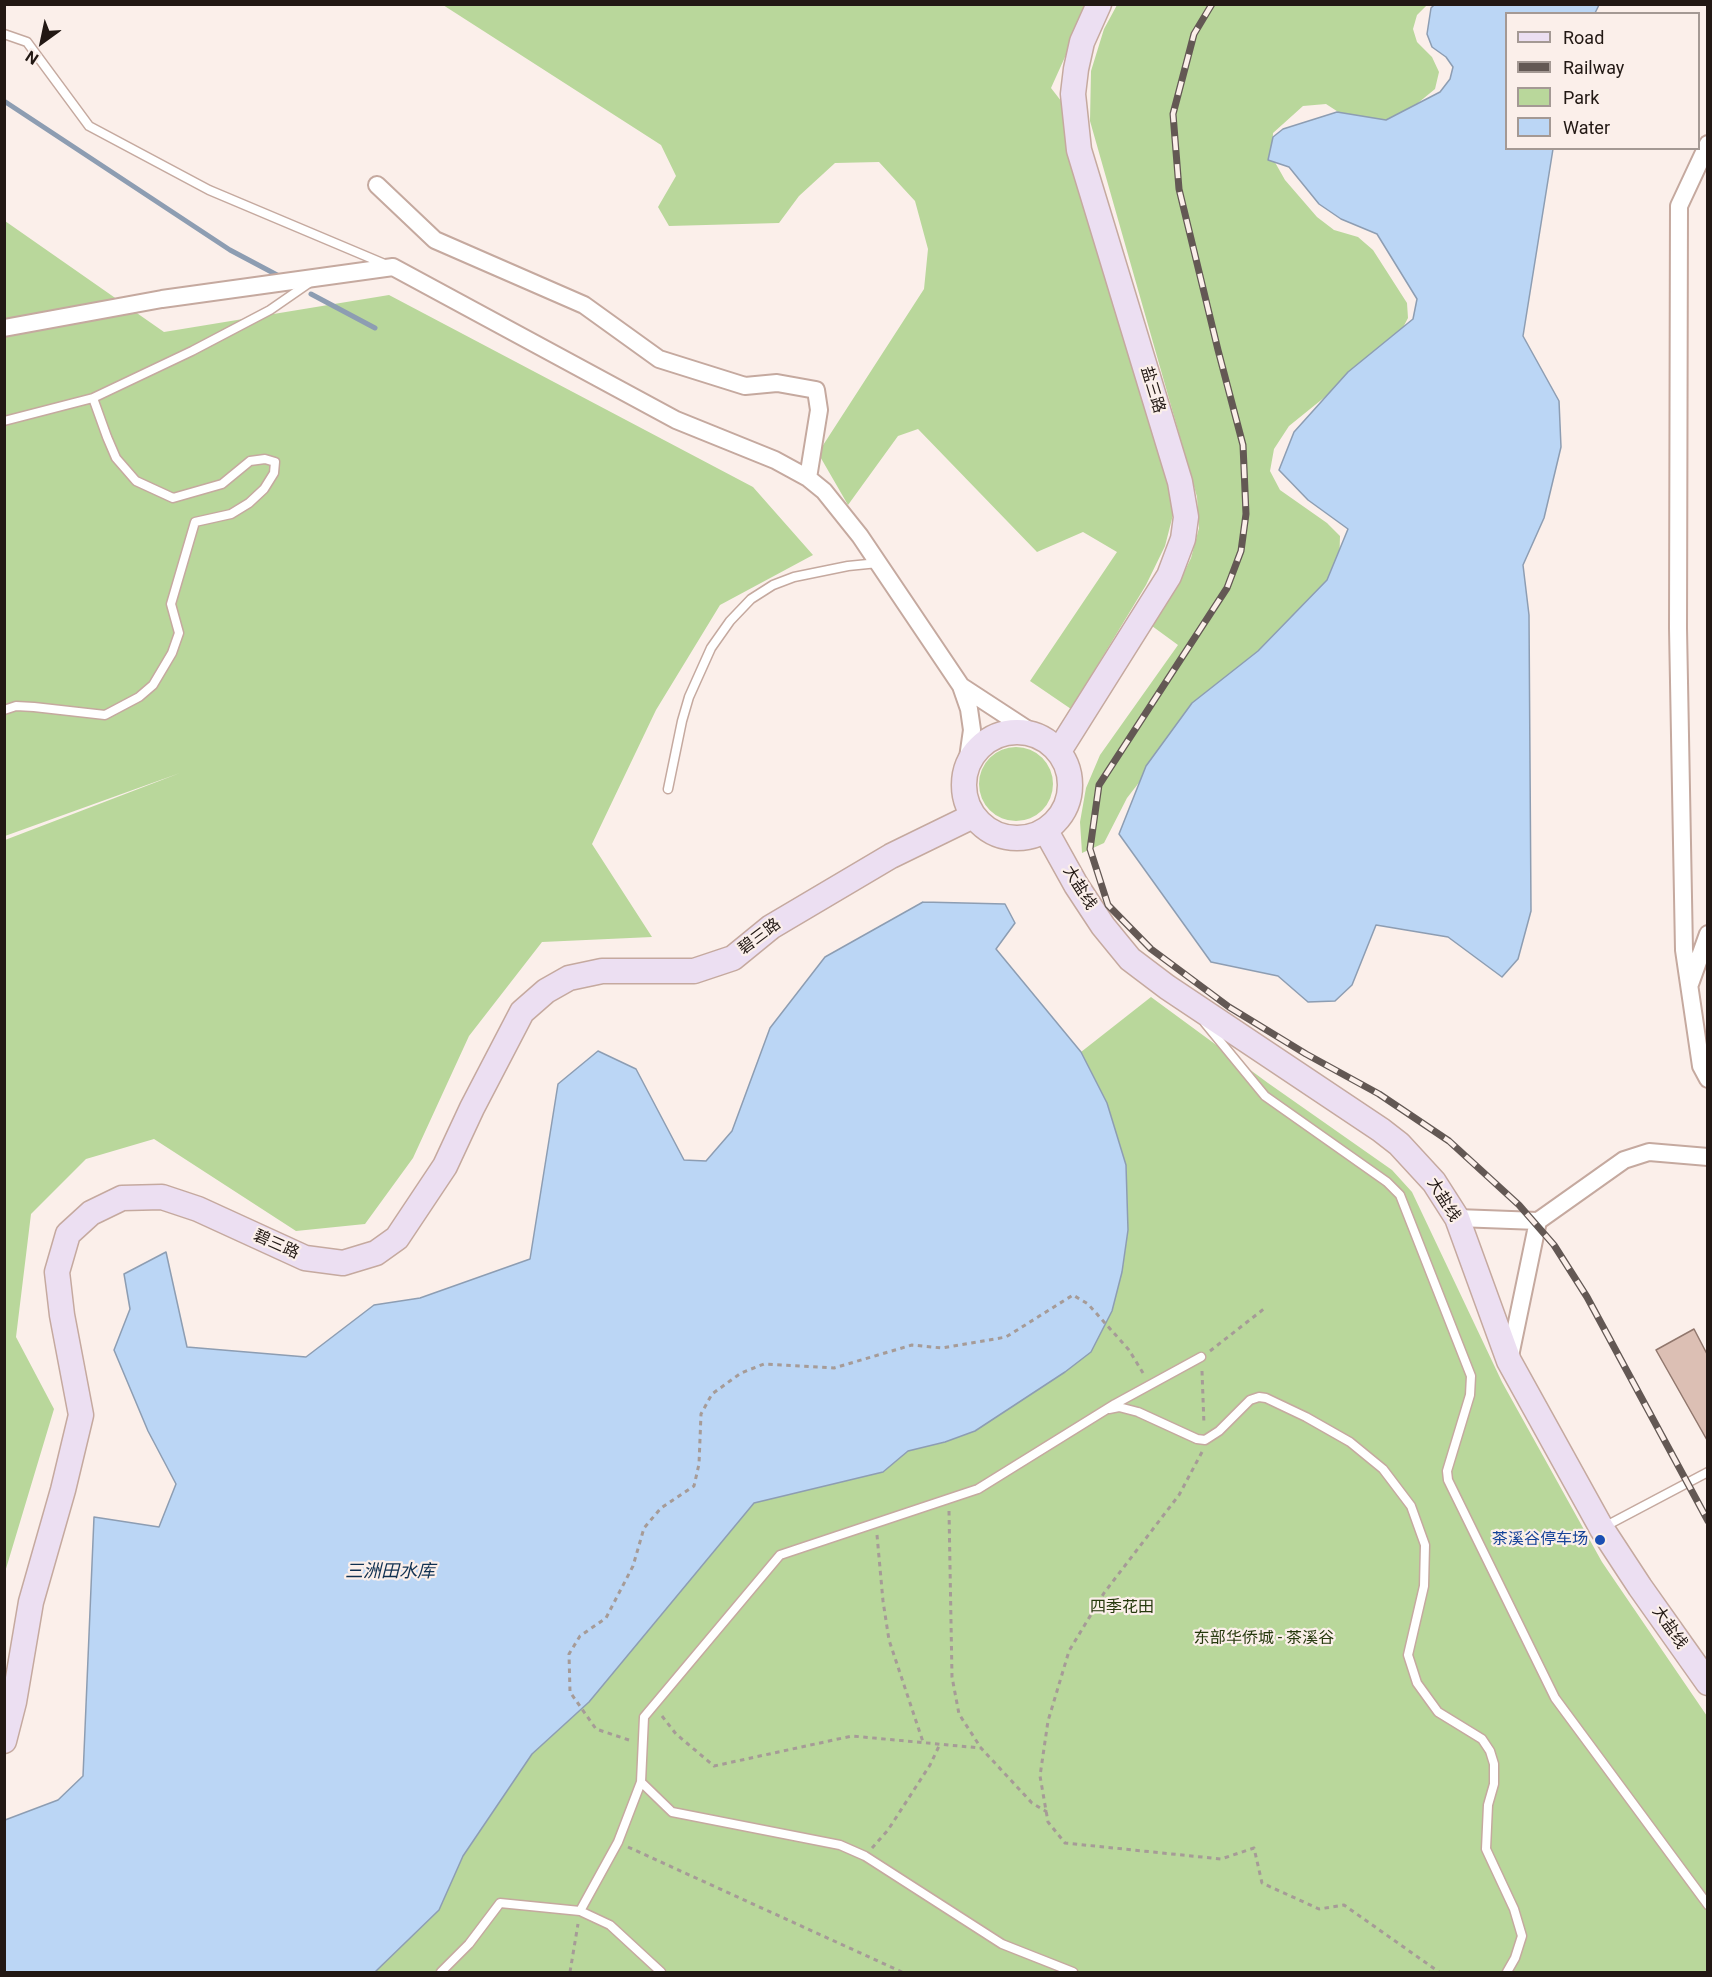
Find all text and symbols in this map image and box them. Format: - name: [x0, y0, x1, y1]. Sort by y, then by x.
- north arrow: [12, 12, 72, 72]
- legend: [1505, 12, 1700, 150]
- text: Road: [1563, 27, 1604, 48]
- text: N: [22, 46, 42, 69]
- text: Railway: [1563, 57, 1624, 78]
- text: Park: [1563, 87, 1599, 108]
- text: Water: [1563, 117, 1610, 138]
- street label: 盐三路: [1136, 364, 1168, 416]
- street label: 大盐线: [1058, 863, 1100, 913]
- street label: 碧三路: [735, 915, 785, 959]
- street label: 大盐线: [1422, 1175, 1464, 1225]
- street label: 碧三路: [250, 1226, 302, 1264]
- place label: 茶溪谷停车场: [1492, 1530, 1588, 1550]
- marker: 茶溪谷停车场: [1593, 1533, 1607, 1547]
- water label: 三洲田水库: [345, 1561, 435, 1583]
- park label: 四季花田: [1090, 1598, 1154, 1618]
- street label: 大盐线: [1647, 1603, 1691, 1653]
- park label: 东部华侨城 - 茶溪谷: [1194, 1629, 1334, 1649]

